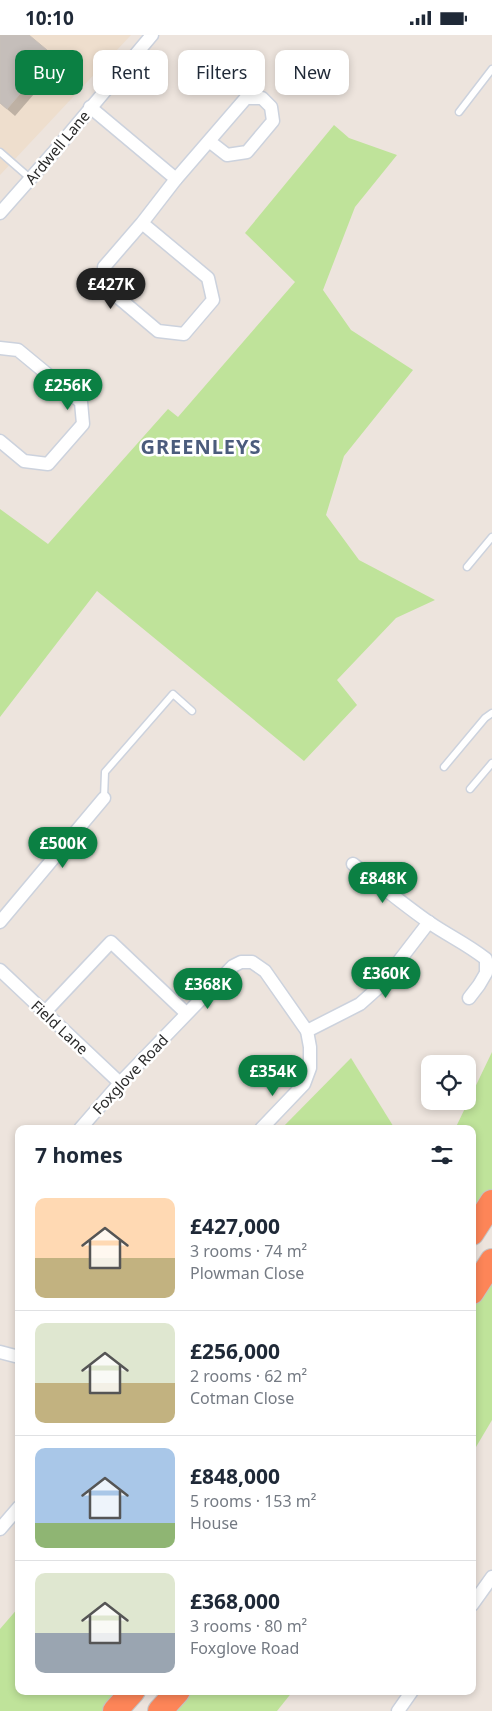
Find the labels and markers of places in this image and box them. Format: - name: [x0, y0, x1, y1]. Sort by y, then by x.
- pin: £427K: [76, 267, 146, 310]
- pin: £256K: [33, 369, 103, 411]
- pin: £500K: [28, 827, 98, 869]
- pin: £848K: [348, 861, 418, 904]
- pin: £360K: [351, 957, 421, 999]
- pin: £368K: [173, 967, 243, 1010]
- pin: £354K: [238, 1055, 308, 1097]

